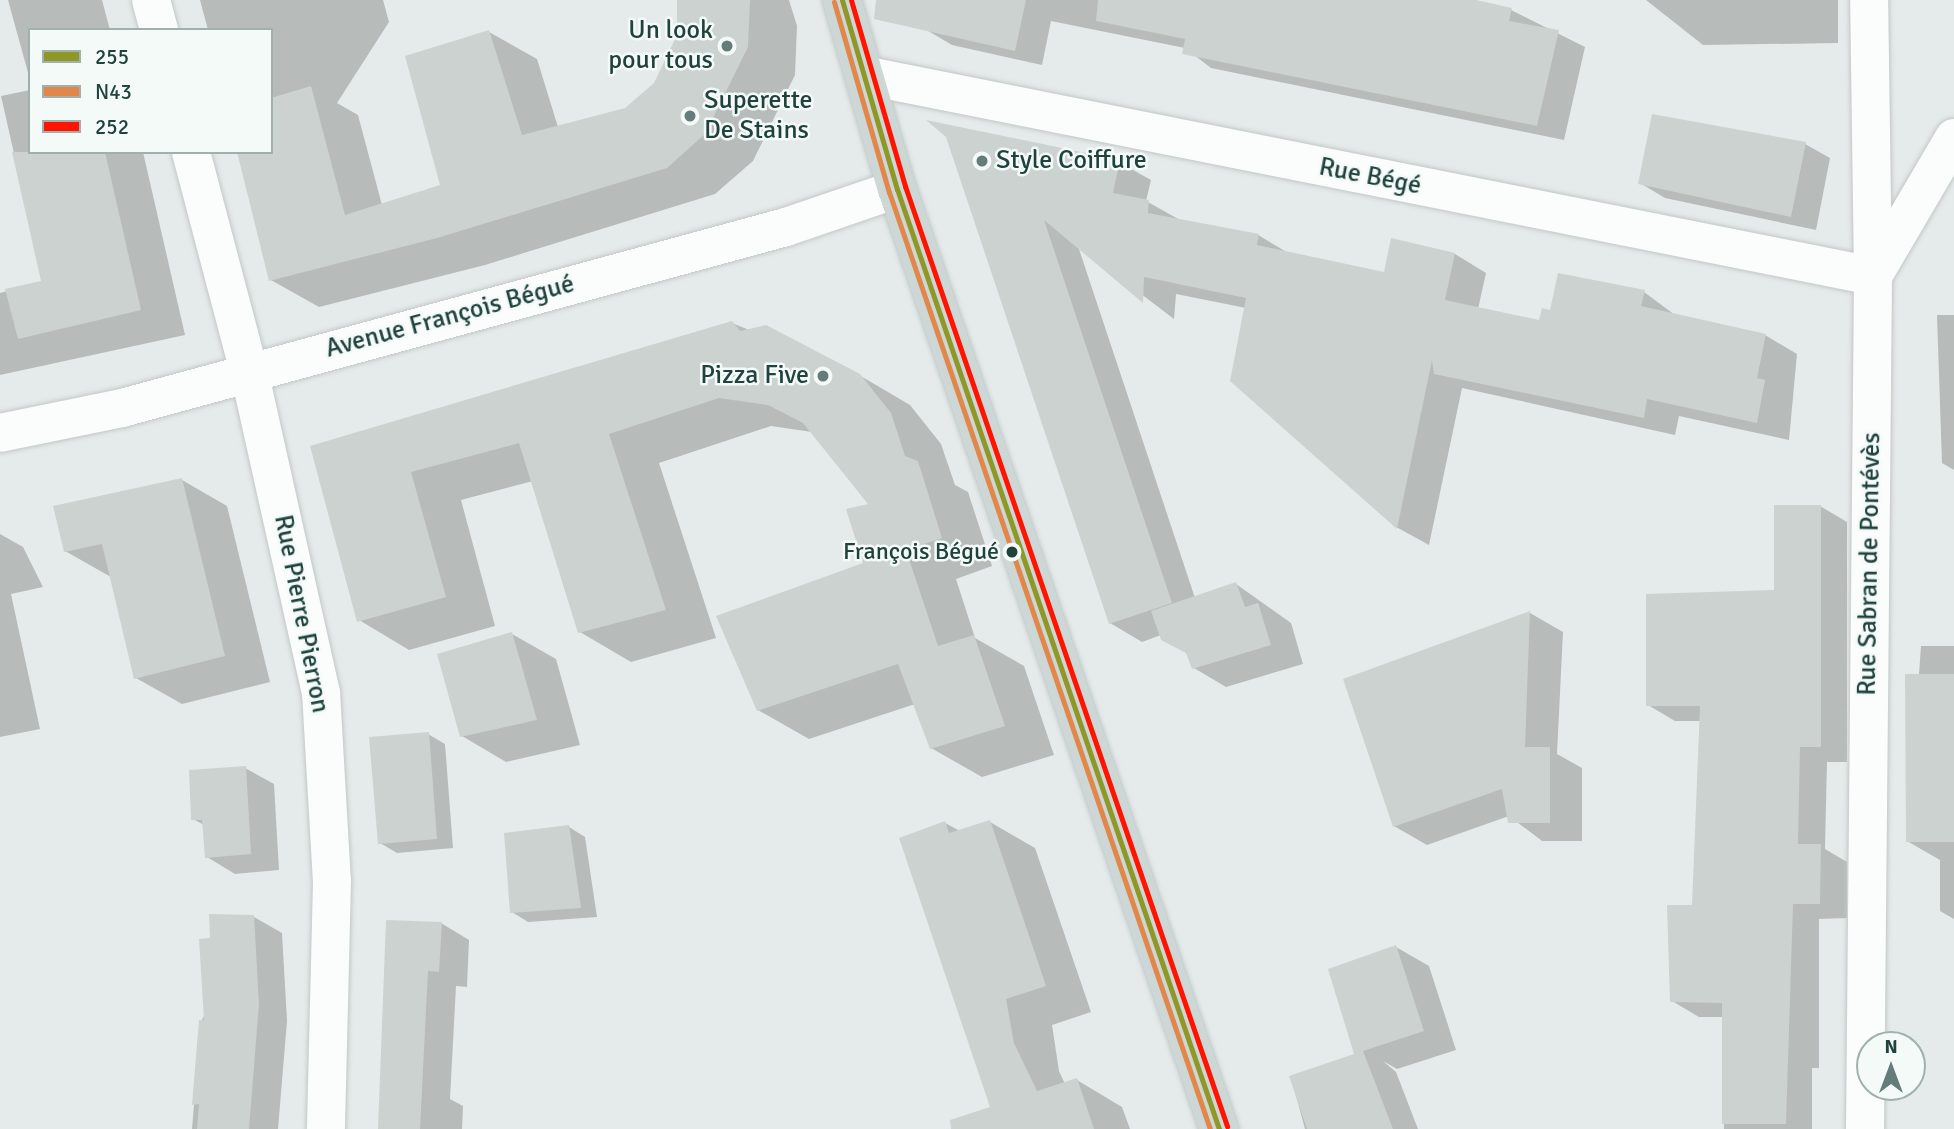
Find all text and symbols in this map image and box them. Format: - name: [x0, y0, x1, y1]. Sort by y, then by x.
- place label: Un look pour tous: [608, 15, 713, 76]
- legend: [28, 28, 273, 154]
- marker: Un look pour tous: [719, 38, 735, 54]
- text: 255: [95, 44, 129, 70]
- text: N43: [95, 79, 132, 105]
- place label: Superette De Stains: [704, 85, 813, 146]
- marker: Superette De Stains: [682, 108, 698, 124]
- text: 252: [95, 114, 129, 140]
- place label: Style Coiffure: [996, 145, 1147, 177]
- street label: Rue Bégé: [1316, 152, 1424, 202]
- marker: Style Coiffure: [974, 153, 990, 169]
- street label: Avenue François Bégué: [322, 269, 578, 365]
- place label: Pizza Five: [700, 360, 809, 392]
- marker: Pizza Five: [815, 368, 831, 384]
- street label: Rue Sabran de Pontévès: [1852, 432, 1888, 696]
- street label: Rue Pierre Pierron: [266, 512, 336, 716]
- place label: François Bégué: [843, 538, 999, 566]
- marker: François Bégué: [1005, 545, 1019, 559]
- north arrow: [1856, 1031, 1926, 1101]
- text: N: [1884, 1035, 1898, 1059]

